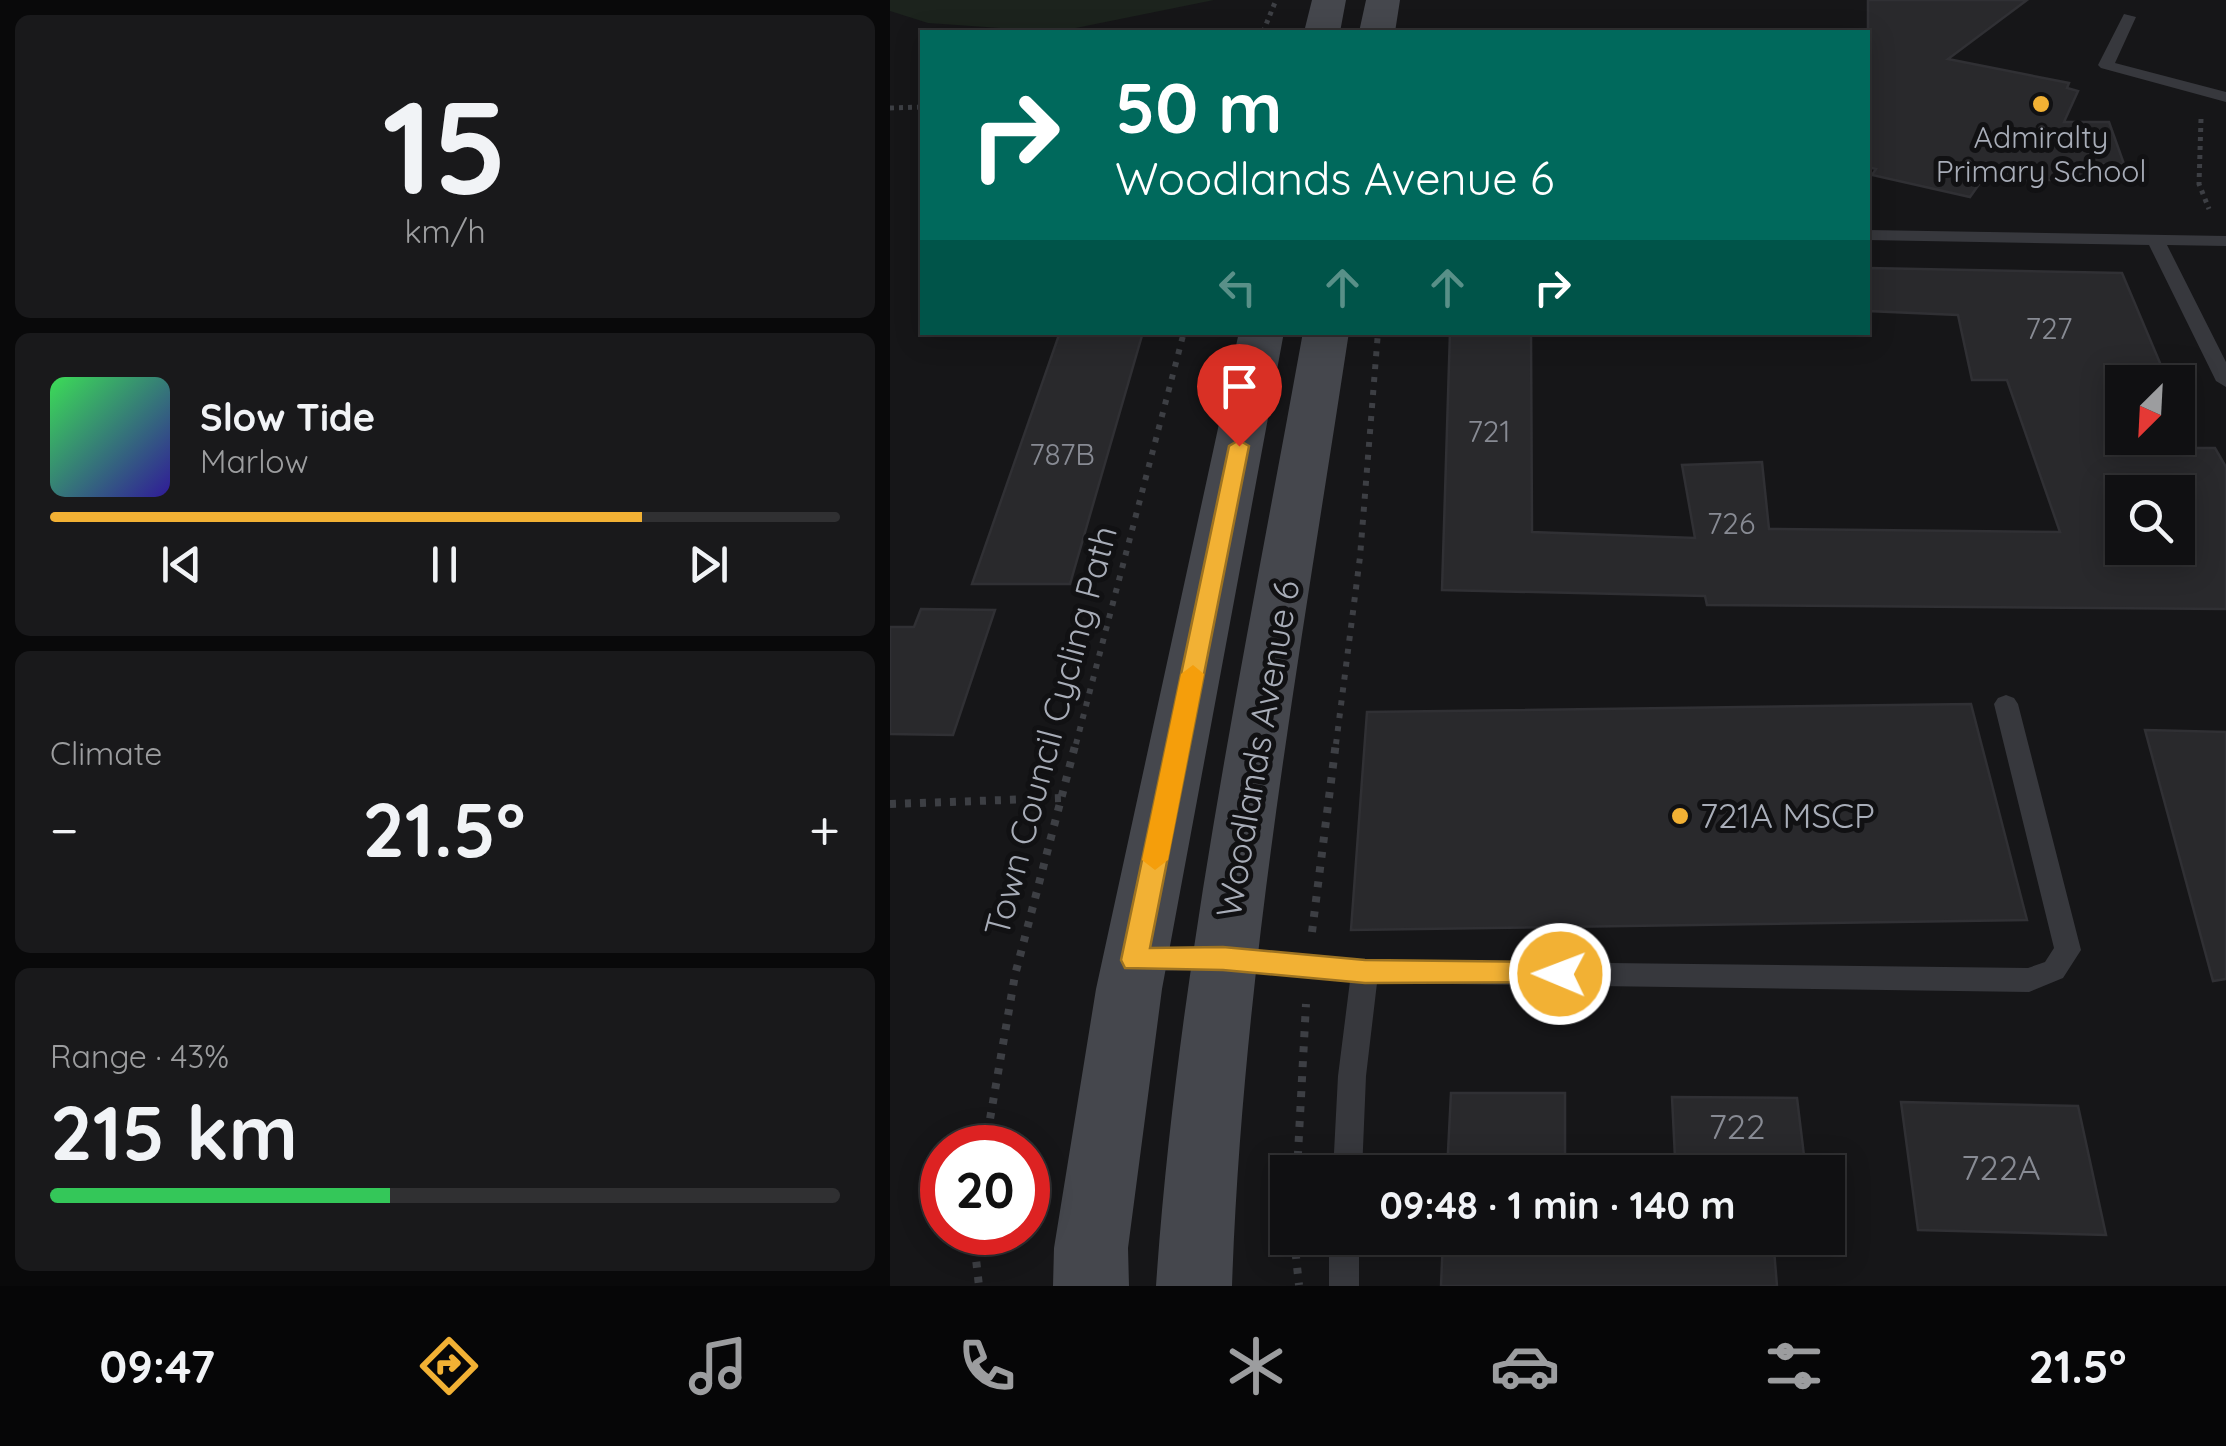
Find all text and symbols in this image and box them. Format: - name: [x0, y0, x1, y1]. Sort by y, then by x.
- text: 50 m: [1115, 63, 1282, 151]
- text: 15: [382, 64, 508, 227]
- icon: right: [950, 70, 1080, 200]
- marker: Admiralty Primary School: [2030, 93, 2052, 115]
- place label: Admiralty Primary School: [1936, 118, 2146, 190]
- text: Woodlands Avenue 6: [1115, 150, 1554, 206]
- text: km/h: [404, 211, 486, 251]
- icon: left: [1210, 260, 1265, 315]
- icon: ahead: [1315, 260, 1370, 315]
- icon: ahead: [1420, 260, 1475, 315]
- icon: right: [1525, 260, 1580, 315]
- house number: 727: [2026, 309, 2072, 347]
- pin: [1197, 344, 1282, 447]
- icon: arrive: [1212, 359, 1267, 414]
- north arrow: [2105, 365, 2195, 455]
- map controls: [2105, 365, 2195, 565]
- text: Slow Tide: [200, 393, 375, 441]
- house number: 721: [1467, 412, 1511, 450]
- house number: 787B: [1029, 435, 1095, 473]
- text: Marlow: [200, 441, 309, 481]
- button: search: [2105, 475, 2195, 565]
- house number: 726: [1707, 504, 1755, 542]
- street label: Town Council Cycling Path: [974, 521, 1126, 941]
- icon: previous: [154, 537, 209, 592]
- icon: pause: [417, 537, 472, 592]
- icon: next: [681, 537, 736, 592]
- street label: Woodlands Avenue 6: [1206, 577, 1308, 921]
- text: Climate: [50, 733, 162, 773]
- text: 21.5°: [362, 782, 525, 876]
- place label: 721A MSCP: [1700, 793, 1875, 837]
- text: −: [50, 795, 79, 864]
- text: +: [809, 795, 840, 864]
- marker: 721A MSCP: [1669, 805, 1691, 827]
- position arrow: [1508, 922, 1612, 1026]
- text: Range · 43%: [50, 1036, 229, 1076]
- text: 215 km: [50, 1085, 298, 1179]
- house number: 722: [1709, 1104, 1765, 1148]
- speed limit sign: 20: [920, 1125, 1050, 1255]
- house number: 722A: [1961, 1145, 2041, 1189]
- text: 09:48 · 1 min · 140 m: [1379, 1181, 1736, 1229]
- icon: directions: [414, 1331, 484, 1401]
- icon: music: [683, 1331, 753, 1401]
- icon: phone: [952, 1331, 1022, 1401]
- icon: climate: [1221, 1331, 1291, 1401]
- icon: car: [1490, 1331, 1560, 1401]
- icon: filters: [1759, 1331, 1829, 1401]
- text: 09:47: [100, 1338, 215, 1394]
- text: 21.5°: [2029, 1338, 2126, 1394]

